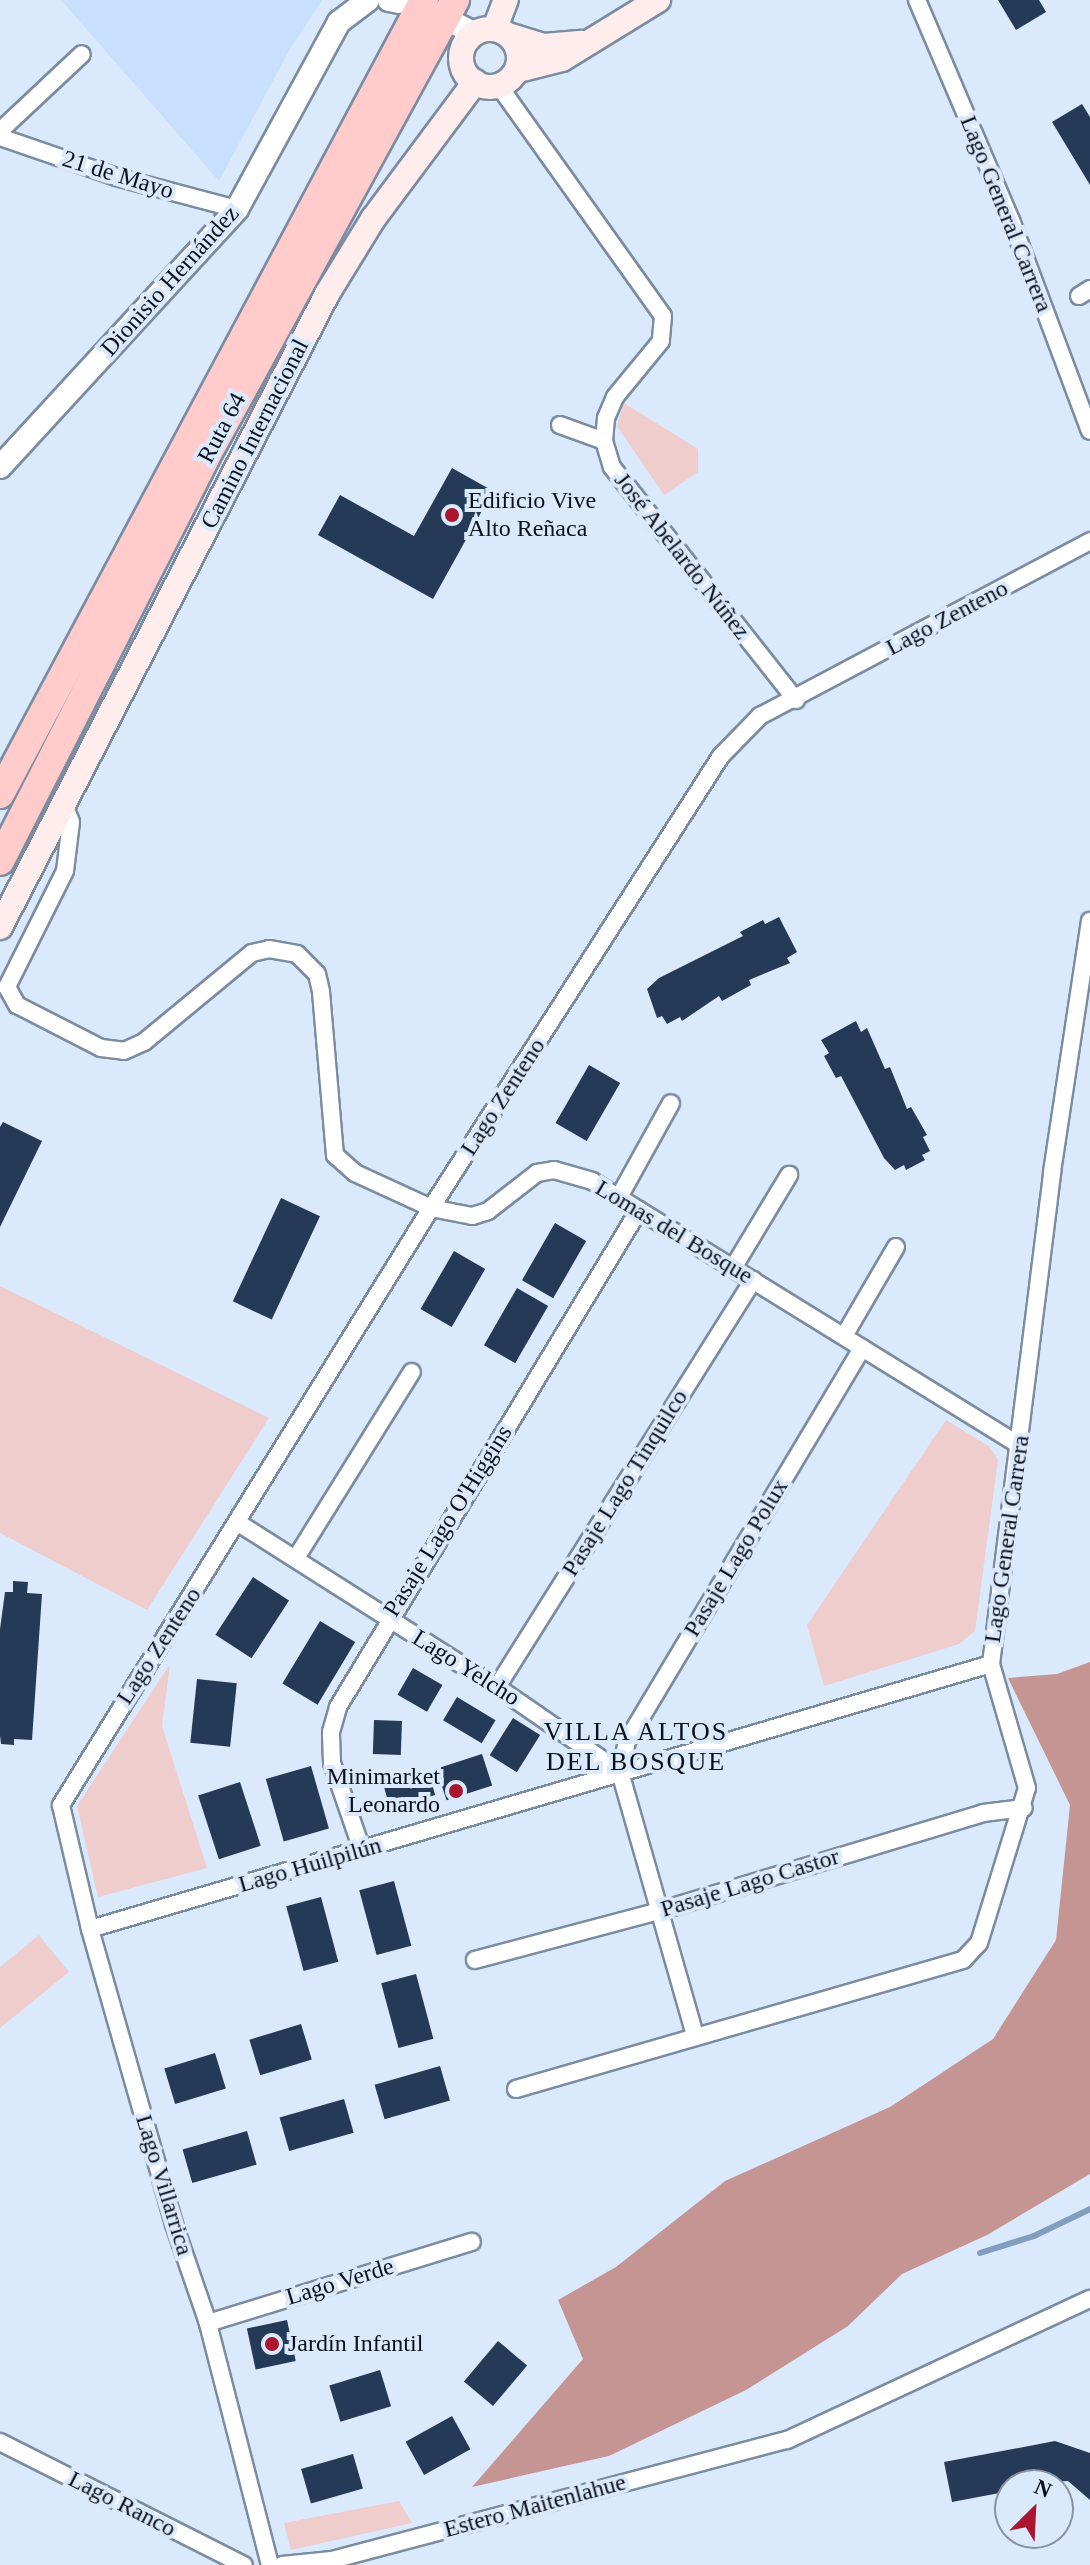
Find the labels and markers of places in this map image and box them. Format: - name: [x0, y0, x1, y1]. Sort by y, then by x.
- place label: Edificio Vive Alto Reñaca: [468, 487, 597, 543]
- marker: Edificio Vive Alto Reñaca: [443, 506, 461, 524]
- place label: Minimarket Leonardo: [327, 1763, 440, 1819]
- marker: Minimarket Leonardo: [447, 1782, 465, 1800]
- place label: Jardín Infantil: [288, 2330, 423, 2358]
- marker: Jardín Infantil: [263, 2335, 281, 2353]

